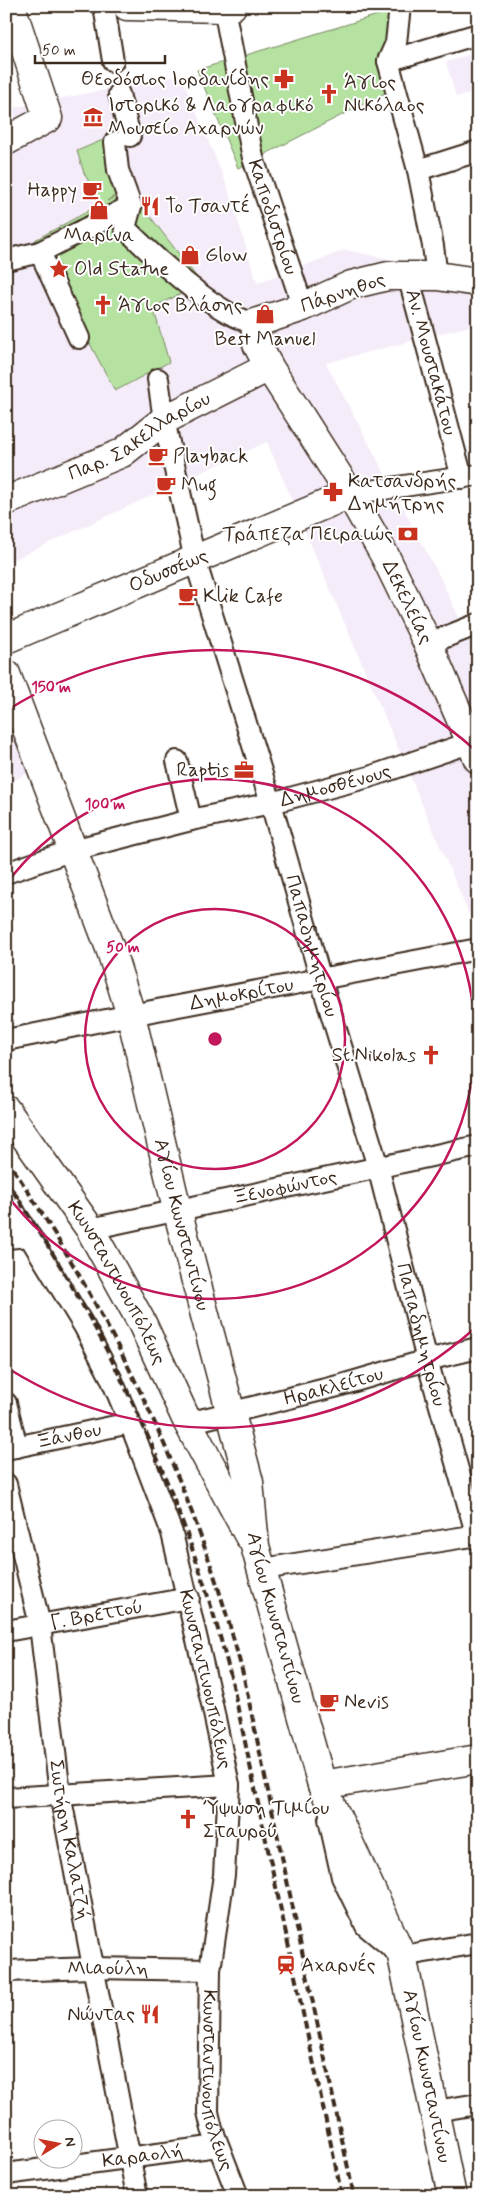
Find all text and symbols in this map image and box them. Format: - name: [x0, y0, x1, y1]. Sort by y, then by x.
- scale bar: [35, 32, 165, 64]
- text: 50 m: [42, 41, 76, 61]
- place label: Θεοδόσιος Ιορδανίδης: [81, 66, 269, 93]
- pharmacy icon: Θεοδόσιος Ιορδανίδης: [273, 68, 295, 90]
- place label: Άγιος Νικόλαος: [344, 69, 425, 119]
- church icon: Άγιος Νικόλαος: [318, 83, 340, 105]
- place label: Ιστορικό & Λαογραφικό Μουσείο Αχαρνών: [108, 92, 314, 142]
- museum icon: Ιστορικό & Λαογραφικό Μουσείο Αχαρνών: [82, 106, 104, 128]
- street label: Καποδιστρίου: [241, 156, 305, 278]
- place label: Happy: [28, 177, 77, 204]
- cafe icon: Happy: [81, 179, 103, 201]
- place label: To Τσαντέ: [165, 193, 250, 220]
- restaurant icon: To Τσαντέ: [139, 195, 161, 217]
- shop icon: Μαρίνα: [88, 199, 110, 221]
- place label: Μαρίνα: [64, 222, 135, 249]
- place label: Glow: [205, 242, 248, 269]
- shop icon: Glow: [179, 244, 201, 266]
- place label: Old Statue: [74, 256, 169, 283]
- place icon: Old Statue: [48, 258, 70, 280]
- street label: Πάρνηθος: [297, 266, 389, 320]
- street label: Αν. Μουστακάτου: [399, 286, 464, 438]
- place label: Άγιος Βλάσης: [118, 292, 243, 319]
- church icon: Άγιος Βλάσης: [92, 294, 114, 316]
- shop icon: Best Manuel: [254, 303, 276, 325]
- place label: Best Manuel: [214, 326, 316, 353]
- street label: Παρ. Σακελλαρίου: [64, 385, 215, 487]
- place label: Playback: [173, 443, 248, 470]
- cafe icon: Playback: [147, 445, 169, 467]
- place label: Κατσανδρής Δημήτρης: [348, 468, 457, 518]
- place label: Mug: [181, 472, 217, 501]
- cafe icon: Mug: [155, 474, 177, 496]
- pharmacy icon: Κατσανδρής Δημήτρης: [322, 481, 344, 503]
- place label: Τράπεζα Πειραιώς: [223, 521, 393, 548]
- bank icon: Τράπεζα Πειραιώς: [397, 523, 419, 545]
- street label: Οδυσσέως: [124, 542, 212, 599]
- street label: Δεκελείας: [375, 555, 440, 649]
- place label: Klik Cafe: [203, 583, 283, 610]
- cafe icon: Klik Cafe: [177, 585, 199, 607]
- text: 150 m: [31, 678, 71, 698]
- place label: Raptis: [177, 757, 229, 784]
- street label: Δημοσθένους: [277, 757, 395, 814]
- office icon: Raptis: [233, 759, 255, 781]
- text: 100 m: [85, 795, 125, 815]
- street label: Παπαδημητρίου: [278, 872, 345, 1020]
- text: 50 m: [106, 938, 140, 958]
- street label: Δημοκρίτου: [187, 971, 296, 1017]
- centre of rings: [206, 1030, 224, 1048]
- place label: St.Nikolas: [332, 1042, 416, 1069]
- church icon: St.Nikolas: [420, 1044, 442, 1066]
- street label: Αγίου Κωνσταντίνου: [147, 1136, 217, 1314]
- street label: Ξενοφώντος: [230, 1163, 340, 1212]
- street label: Κωνσταντινουπόλεως: [61, 1196, 173, 1369]
- street label: Παπαδημητρίου: [389, 1260, 453, 1409]
- street label: Ηρακλείτου: [281, 1360, 387, 1412]
- street label: Ξάνθου: [33, 1416, 104, 1456]
- street label: Αγίου Κωνσταντίνου: [240, 1531, 312, 1707]
- street label: Κωνσταντινουπόλεως: [172, 1587, 239, 1772]
- street label: Γ. Βρεττού: [48, 1593, 145, 1636]
- place label: Nevis: [344, 1689, 389, 1716]
- cafe icon: Nevis: [318, 1691, 340, 1713]
- street label: Σωτήρη Καλατζή: [43, 1758, 97, 1922]
- place label: Ύψωση Τιμίου Σταυρού: [203, 1795, 329, 1845]
- church icon: Ύψωση Τιμίου Σταυρού: [177, 1808, 199, 1830]
- place label: Αχαρνές: [301, 1952, 376, 1979]
- street label: Μιαούλη: [67, 1954, 149, 1982]
- station icon: Αχαρνές: [275, 1954, 297, 1976]
- street label: Αγίου Κωνσταντίνου: [396, 1987, 458, 2165]
- street label: Κωνσταντινουπόλεως: [194, 1989, 240, 2175]
- place label: Νώντας: [67, 2001, 135, 2028]
- restaurant icon: Νώντας: [139, 2003, 161, 2025]
- north arrow: [32, 2120, 82, 2170]
- text: N: [60, 2136, 79, 2148]
- street label: Καραολή: [101, 2137, 185, 2175]

